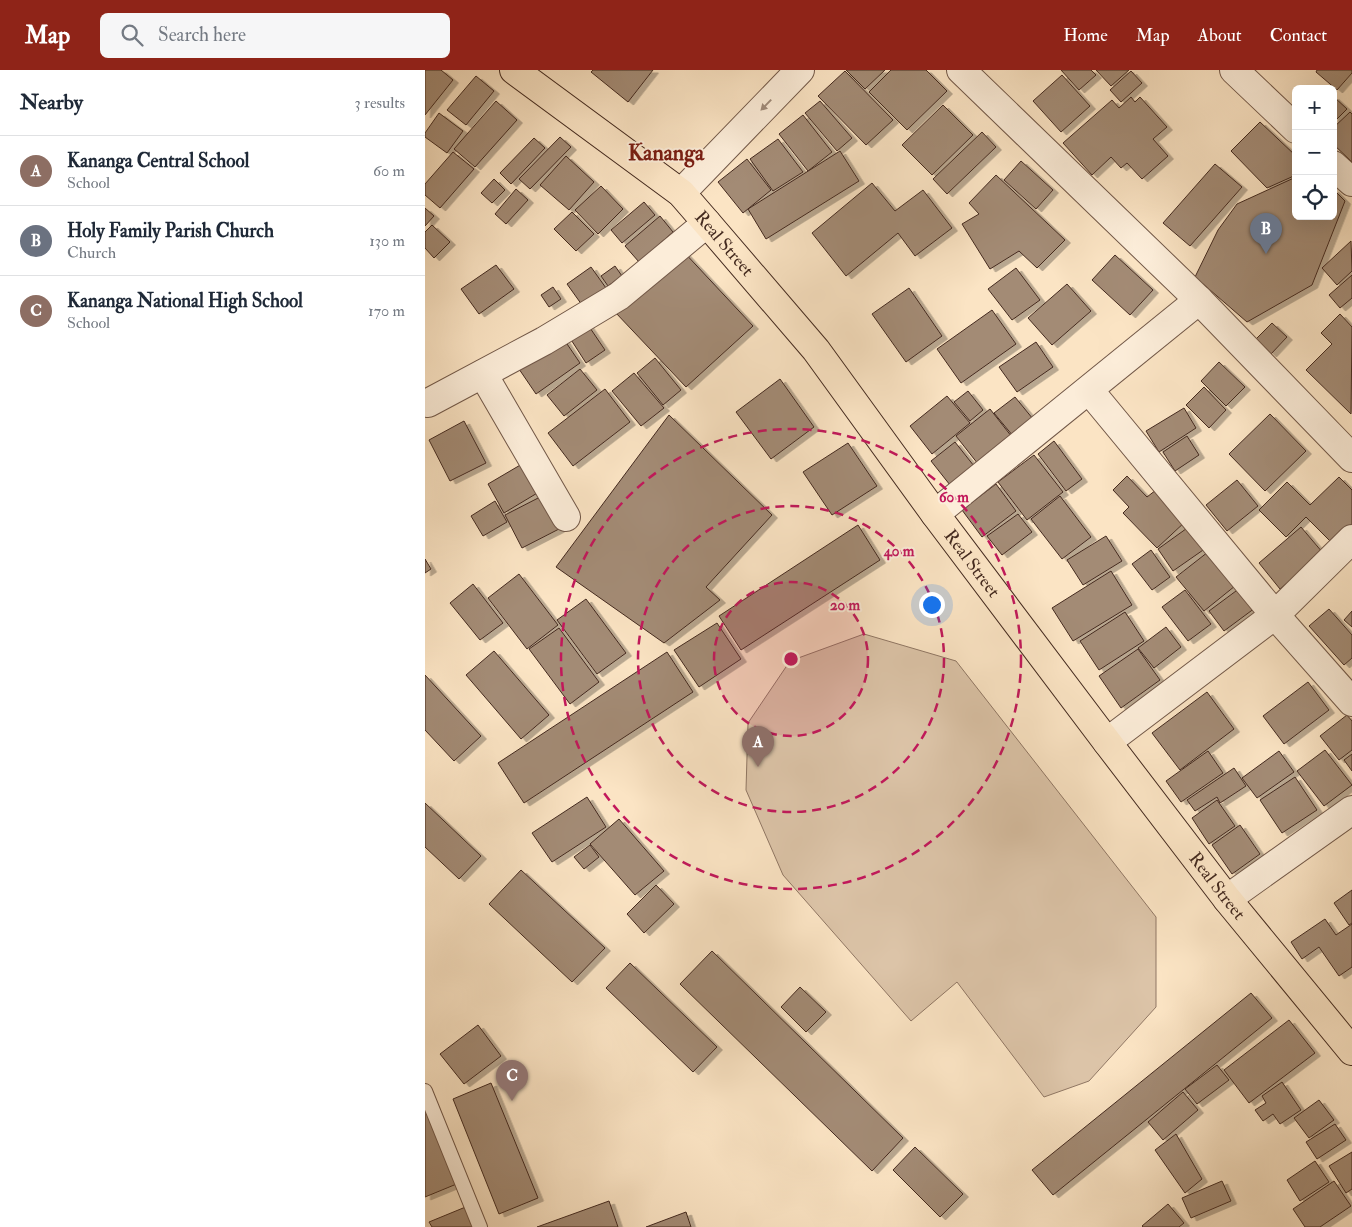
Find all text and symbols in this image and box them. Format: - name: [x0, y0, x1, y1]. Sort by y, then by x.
- search box: [100, 13, 450, 58]
- text: Map: [25, 20, 70, 51]
- icon: search: [118, 21, 146, 49]
- text: Search here: [158, 23, 246, 47]
- text: Home: [1063, 24, 1108, 47]
- text: Map: [1136, 24, 1170, 47]
- text: About: [1198, 24, 1242, 47]
- text: Contact: [1270, 24, 1327, 47]
- map controls: [1292, 85, 1337, 220]
- button: +: [1292, 85, 1337, 130]
- text: Nearby: [20, 89, 83, 116]
- text: 3 results: [354, 93, 405, 113]
- one-way arrow: [760, 99, 772, 111]
- button: −: [1292, 130, 1337, 175]
- district label: Kananga: [628, 139, 705, 168]
- text: Kananga Central School: [67, 149, 249, 173]
- text: A: [31, 161, 41, 181]
- text: 60 m: [373, 161, 405, 181]
- text: School: [67, 173, 110, 193]
- button: locate: [1292, 175, 1337, 220]
- street label: Real Street: [689, 206, 759, 282]
- pin: B: [1250, 213, 1282, 254]
- text: Holy Family Parish Church: [67, 219, 274, 243]
- text: B: [31, 231, 41, 251]
- text: 130 m: [369, 231, 405, 251]
- text: Church: [67, 243, 116, 263]
- text: Kananga National High School: [67, 289, 303, 313]
- text: C: [30, 301, 42, 321]
- text: 170 m: [368, 301, 405, 321]
- text: School: [67, 313, 110, 333]
- text: 60 m: [939, 488, 969, 507]
- street label: Real Street: [939, 525, 1005, 603]
- text: 40 m: [883, 542, 915, 561]
- your location: [919, 592, 945, 618]
- text: 20 m: [830, 596, 860, 615]
- centre of rings: [782, 650, 800, 668]
- pin: A: [742, 726, 774, 767]
- street label: Real Street: [1183, 848, 1251, 925]
- pin: C: [496, 1060, 528, 1101]

